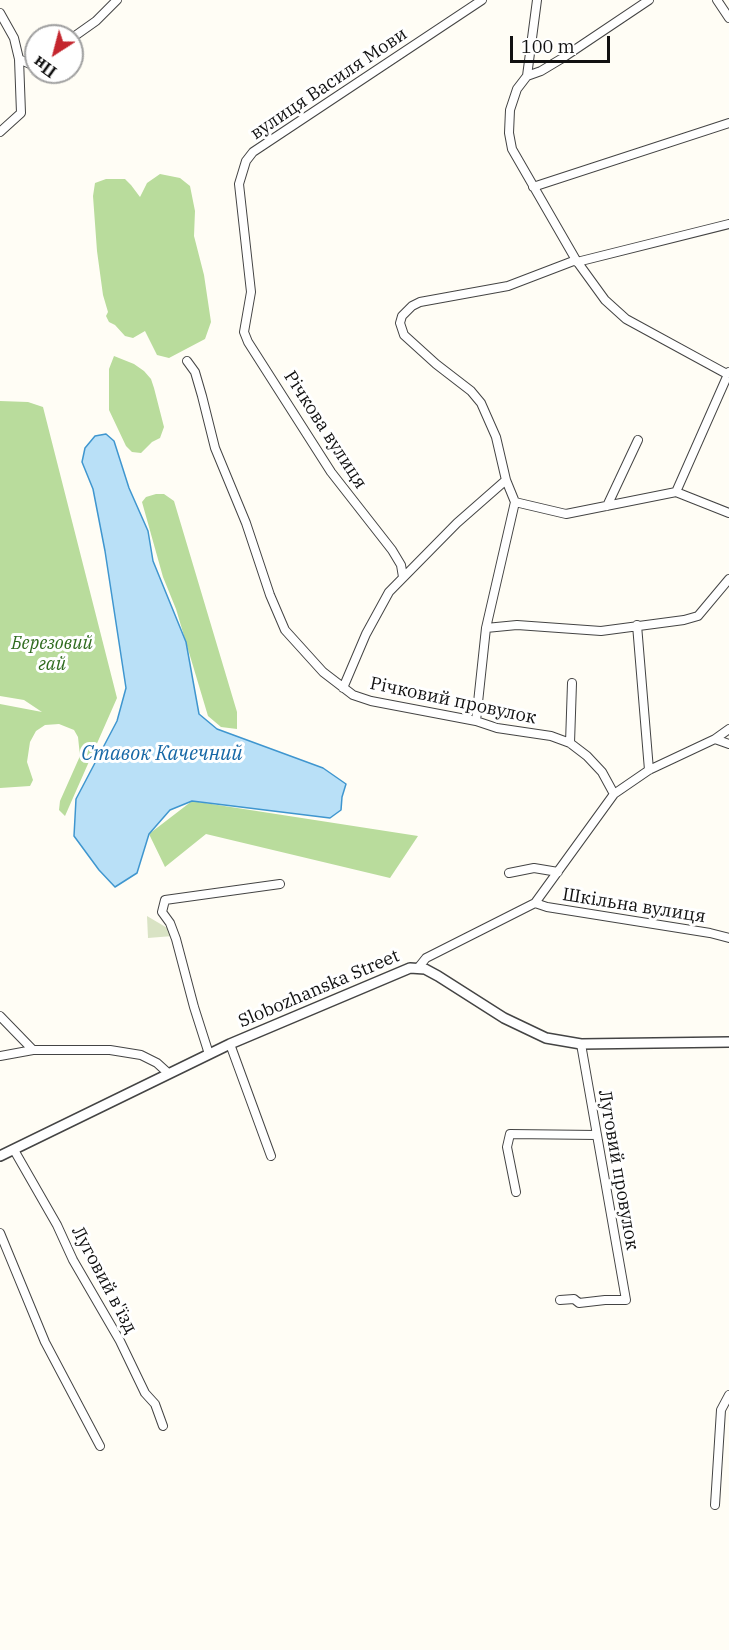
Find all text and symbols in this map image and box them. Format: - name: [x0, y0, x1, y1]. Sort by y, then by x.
- street label: вулиця Василя Мови: [246, 23, 412, 145]
- north arrow: [24, 24, 84, 84]
- scale bar: [513, 24, 614, 62]
- text: 100 m: [521, 35, 575, 58]
- text: Пн: [29, 52, 60, 82]
- street label: Річкова вулиця: [279, 367, 371, 493]
- park label: Березовий гай: [11, 633, 93, 676]
- street label: Річковий провулок: [368, 673, 538, 729]
- water label: Ставок Качечний: [81, 742, 243, 766]
- street label: Шкільна вулиця: [561, 884, 707, 928]
- street label: Slobozhanska Street: [235, 945, 403, 1033]
- street label: Луговий провулок: [593, 1088, 643, 1252]
- street label: Луговий в'їзд: [67, 1223, 141, 1337]

